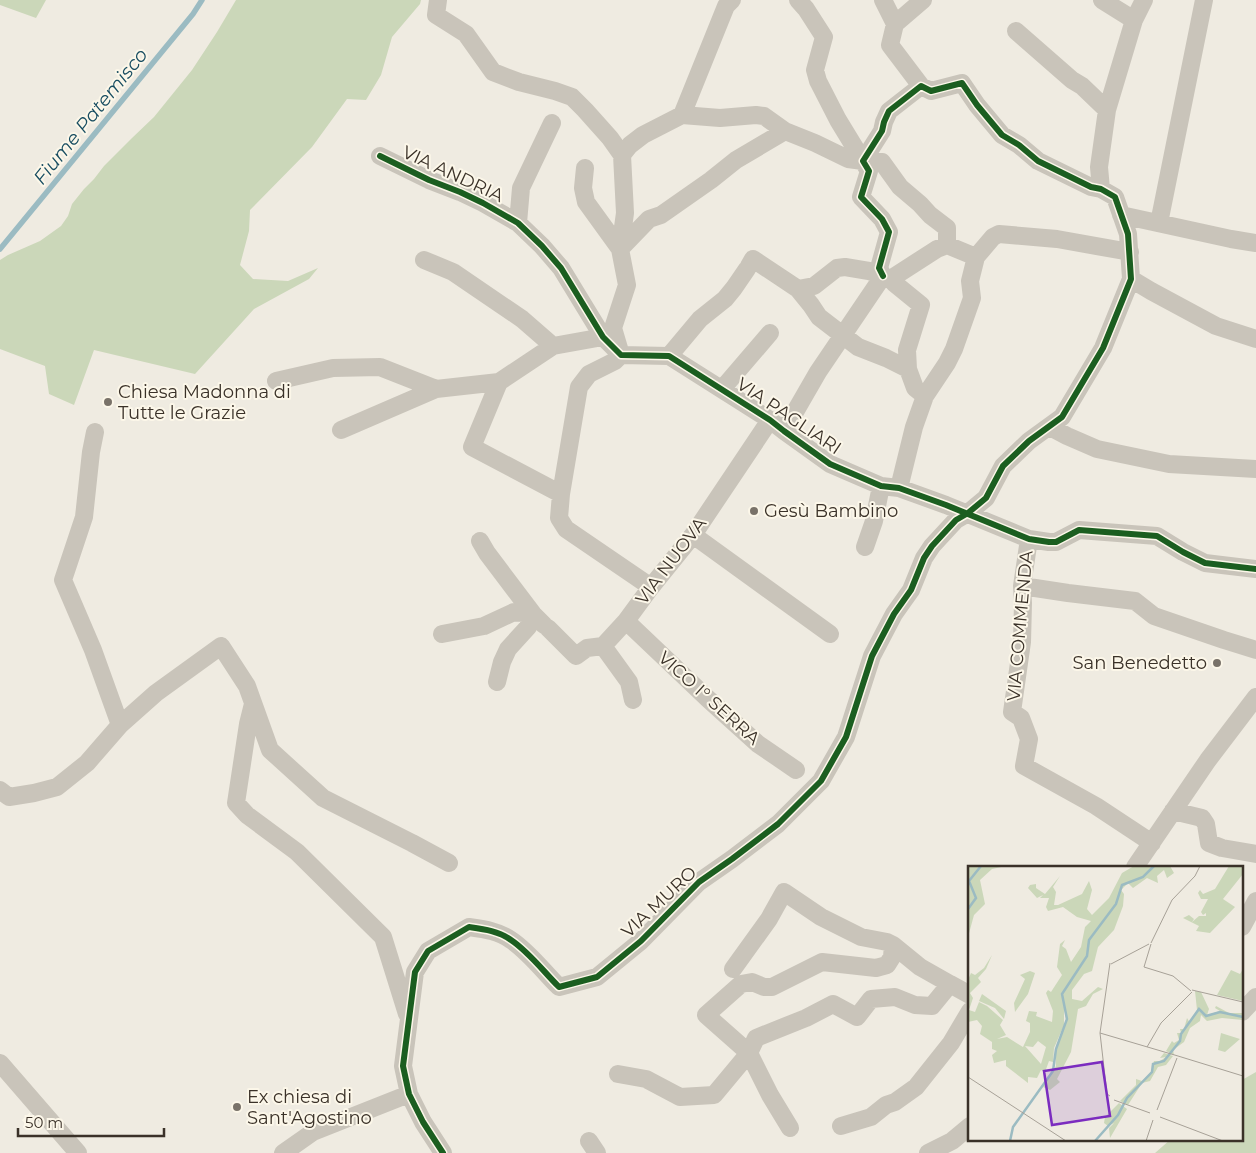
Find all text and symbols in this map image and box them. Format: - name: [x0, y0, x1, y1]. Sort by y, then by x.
- water label: Fiume Patemisco: [28, 43, 152, 189]
- street label: VIA ANDRIA: [399, 141, 507, 207]
- street label: VIA PAGLIARI: [732, 373, 846, 459]
- place label: Chiesa Madonna di Tutte le Grazie: [118, 381, 291, 424]
- marker: Chiesa Madonna di Tutte le Grazie: [102, 396, 114, 408]
- place label: Gesù Bambino: [764, 500, 898, 522]
- marker: Gesù Bambino: [748, 505, 760, 517]
- street label: VIA NUOVA: [631, 513, 711, 609]
- street label: VIA COMMENDA: [1002, 550, 1038, 702]
- street label: VICO I° SERRA: [654, 647, 765, 750]
- place label: San Benedetto: [1073, 652, 1207, 674]
- marker: San Benedetto: [1211, 657, 1223, 669]
- street label: VIA MURO: [617, 862, 701, 942]
- inset map: [968, 866, 1244, 1140]
- place label: Ex chiesa di Sant'Agostino: [247, 1086, 372, 1129]
- marker: Ex chiesa di Sant'Agostino: [231, 1101, 243, 1113]
- scale bar: [18, 1106, 164, 1138]
- text: 50 m: [25, 1113, 63, 1132]

